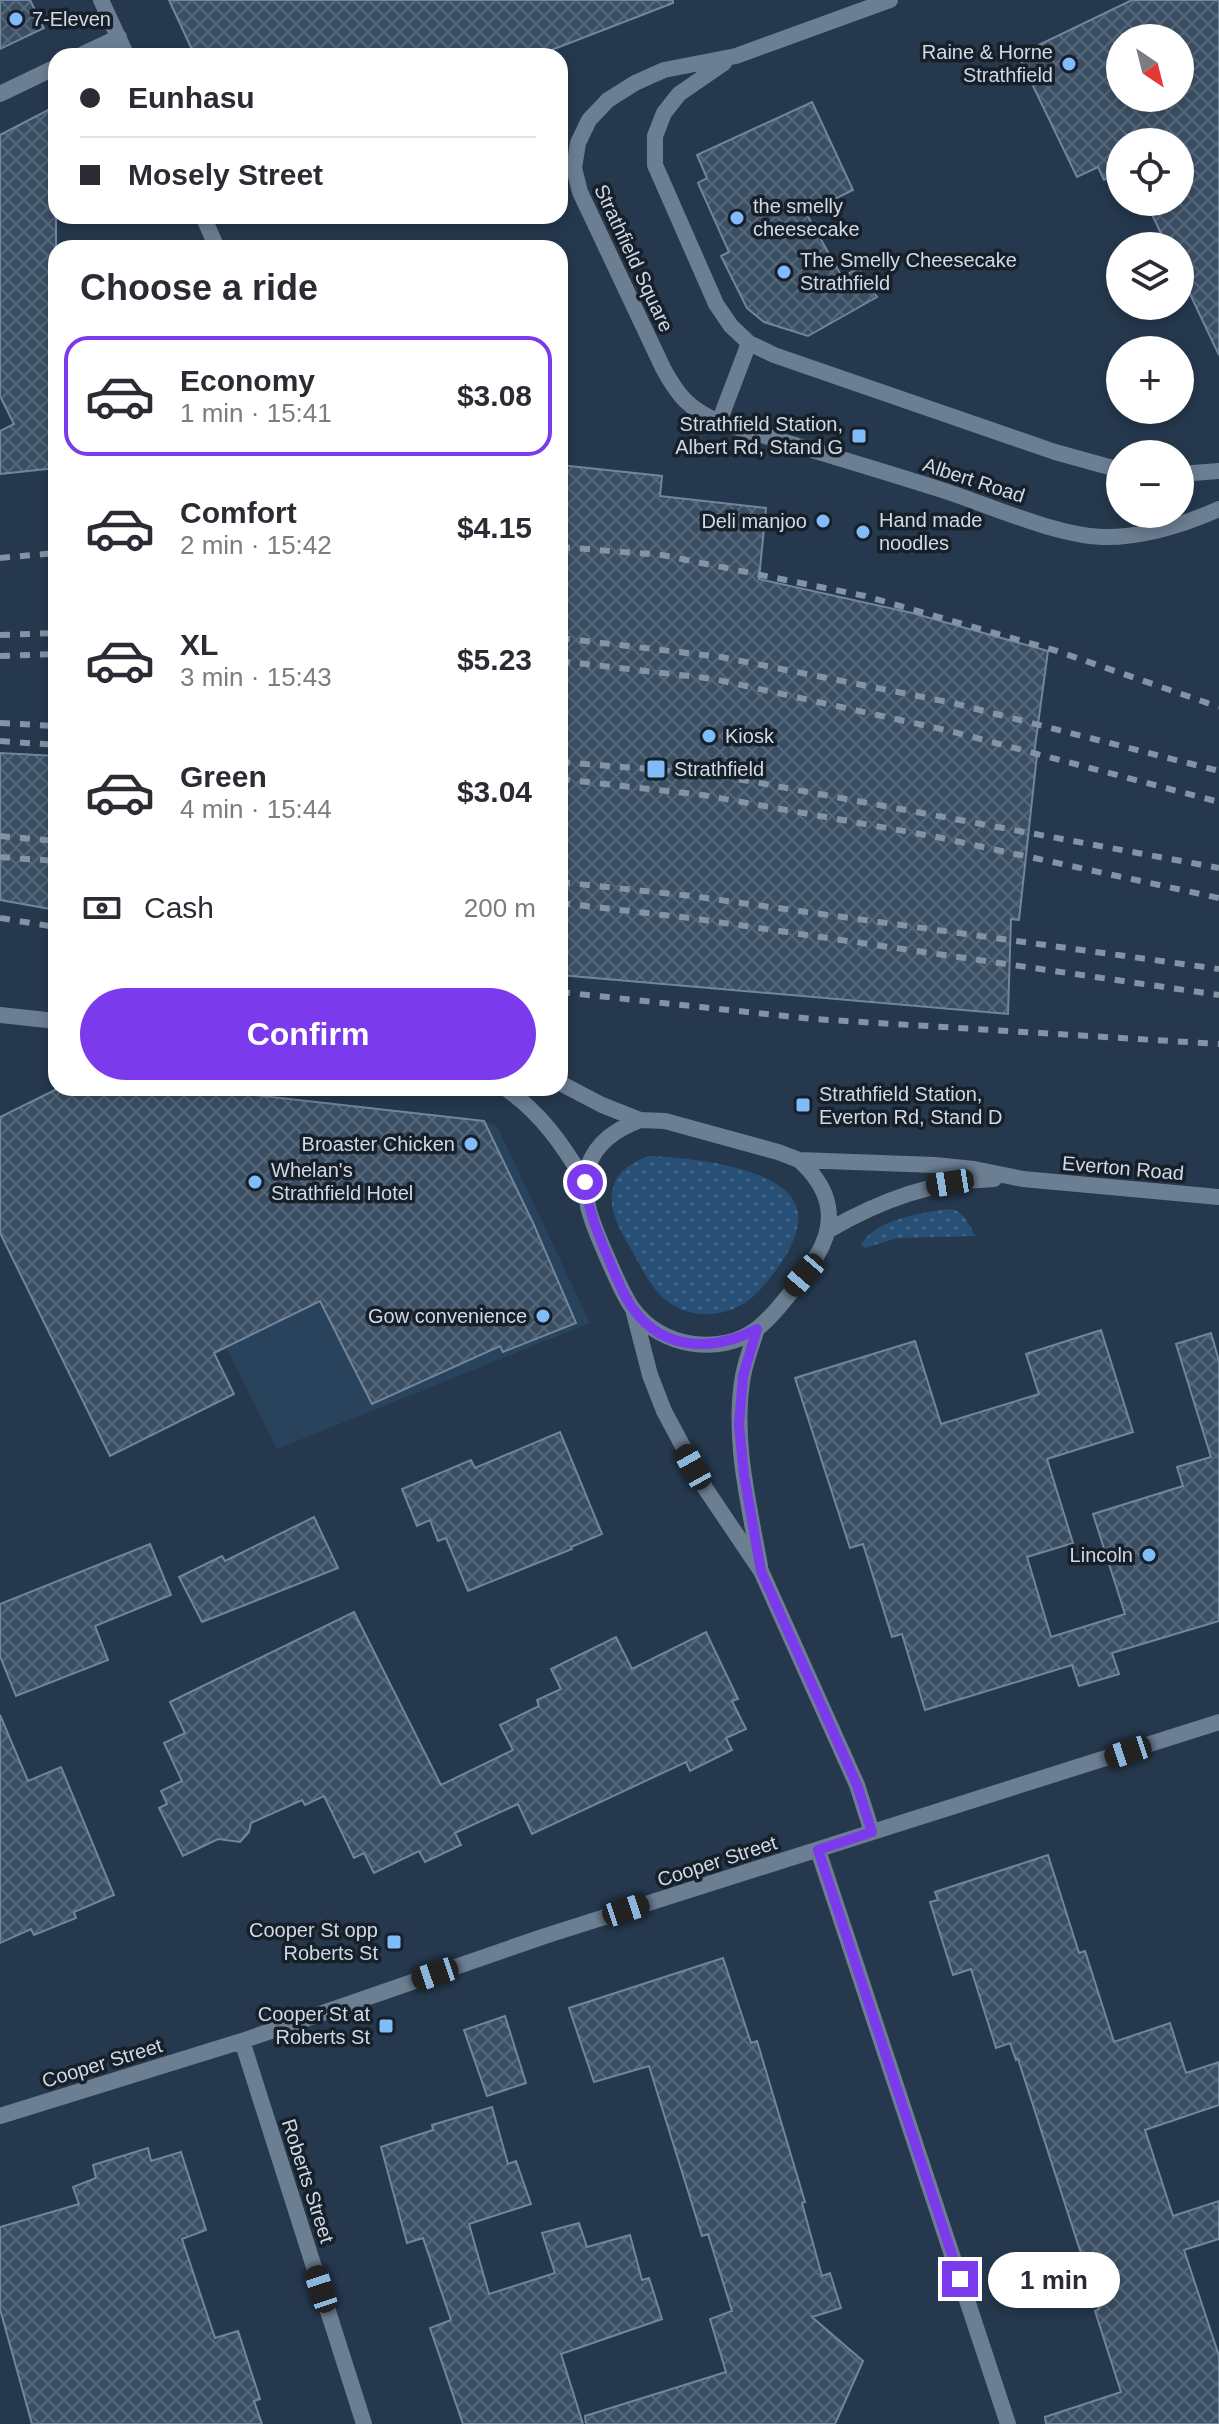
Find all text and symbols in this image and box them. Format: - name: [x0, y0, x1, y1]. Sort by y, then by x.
- place label: 7-Eleven: [32, 8, 111, 30]
- marker: 7-Eleven: [7, 10, 25, 28]
- north arrow: [1106, 24, 1194, 112]
- map controls: [1106, 24, 1194, 528]
- place label: Raine & Horne Strathfield: [922, 41, 1053, 86]
- marker: Raine & Horne Strathfield: [1060, 55, 1078, 73]
- text: Eunhasu: [128, 81, 255, 114]
- button: locate: [1106, 128, 1194, 216]
- text: Mosely Street: [128, 158, 323, 191]
- street label: Strathfield Square: [590, 181, 678, 335]
- place label: the smelly cheesecake: [753, 195, 860, 240]
- marker: the smelly cheesecake: [728, 209, 746, 227]
- button: layers: [1106, 232, 1194, 320]
- place label: The Smelly Cheesecake Strathfield: [800, 249, 1017, 294]
- marker: The Smelly Cheesecake Strathfield: [775, 263, 793, 281]
- text: Choose a ride: [80, 267, 318, 308]
- button: +: [1106, 336, 1194, 424]
- icon: car: [84, 360, 156, 432]
- text: Economy: [180, 364, 315, 397]
- text: $3.08: [457, 379, 532, 412]
- text: 1 min · 15:41: [180, 398, 332, 428]
- place label: Strathfield Station, Albert Rd, Stand G: [675, 413, 843, 458]
- marker: Strathfield Station, Albert Rd, Stand G: [850, 427, 868, 445]
- button: −: [1106, 440, 1194, 528]
- street label: Albert Road: [920, 453, 1028, 507]
- icon: car: [84, 492, 156, 564]
- text: Comfort: [180, 496, 297, 529]
- place label: Hand made noodles: [879, 509, 982, 554]
- place label: Deli manjoo: [701, 510, 807, 532]
- text: $4.15: [457, 511, 532, 544]
- marker: Deli manjoo: [814, 512, 832, 530]
- marker: Hand made noodles: [854, 523, 872, 541]
- text: 2 min · 15:42: [180, 530, 332, 560]
- icon: car: [84, 624, 156, 696]
- text: XL: [180, 628, 218, 661]
- text: $5.23: [457, 643, 532, 676]
- text: 3 min · 15:43: [180, 662, 332, 692]
- place label: Kiosk: [725, 725, 775, 747]
- marker: Kiosk: [700, 727, 718, 745]
- icon: car: [84, 756, 156, 828]
- marker: Strathfield: [645, 758, 667, 780]
- place label: Strathfield: [674, 758, 764, 780]
- text: Green: [180, 760, 267, 793]
- text: $3.04: [457, 775, 532, 808]
- text: 4 min · 15:44: [180, 794, 332, 824]
- icon: cash: [80, 886, 124, 930]
- text: Cash: [144, 891, 214, 924]
- text: 200 m: [464, 893, 536, 923]
- button: Confirm: [80, 988, 536, 1080]
- place label: Strathfield Station, Everton Rd, Stand D: [819, 1083, 1002, 1128]
- marker: Strathfield Station, Everton Rd, Stand D: [794, 1096, 812, 1114]
- place label: Broaster Chicken: [302, 1133, 455, 1155]
- marker: Broaster Chicken: [462, 1135, 480, 1153]
- street label: Everton Road: [1061, 1152, 1185, 1184]
- place label: Whelan's Strathfield Hotel: [271, 1159, 413, 1204]
- route start: [567, 1164, 603, 1200]
- car: [924, 1167, 976, 1199]
- marker: Whelan's Strathfield Hotel: [246, 1173, 264, 1191]
- car: [779, 1249, 829, 1301]
- place label: Gow convenience: [368, 1305, 527, 1327]
- marker: Gow convenience: [534, 1307, 552, 1325]
- car: [671, 1440, 715, 1494]
- place label: Lincoln: [1070, 1544, 1133, 1566]
- marker: Lincoln: [1140, 1546, 1158, 1564]
- car: [1101, 1733, 1155, 1771]
- street label: Cooper Street: [654, 1831, 780, 1891]
- car: [599, 1891, 653, 1929]
- place label: Cooper St opp Roberts St: [249, 1919, 378, 1964]
- marker: Cooper St opp Roberts St: [385, 1933, 403, 1951]
- car: [408, 1955, 462, 1993]
- place label: Cooper St at Roberts St: [258, 2003, 370, 2048]
- marker: Cooper St at Roberts St: [377, 2017, 395, 2035]
- street label: Cooper Street: [39, 2034, 165, 2092]
- street label: Roberts Street: [278, 2116, 339, 2246]
- callout: 1 min: [988, 2251, 1120, 2307]
- route end: [942, 2261, 978, 2297]
- car: [302, 2262, 340, 2316]
- text: 1 min: [1020, 2265, 1088, 2295]

